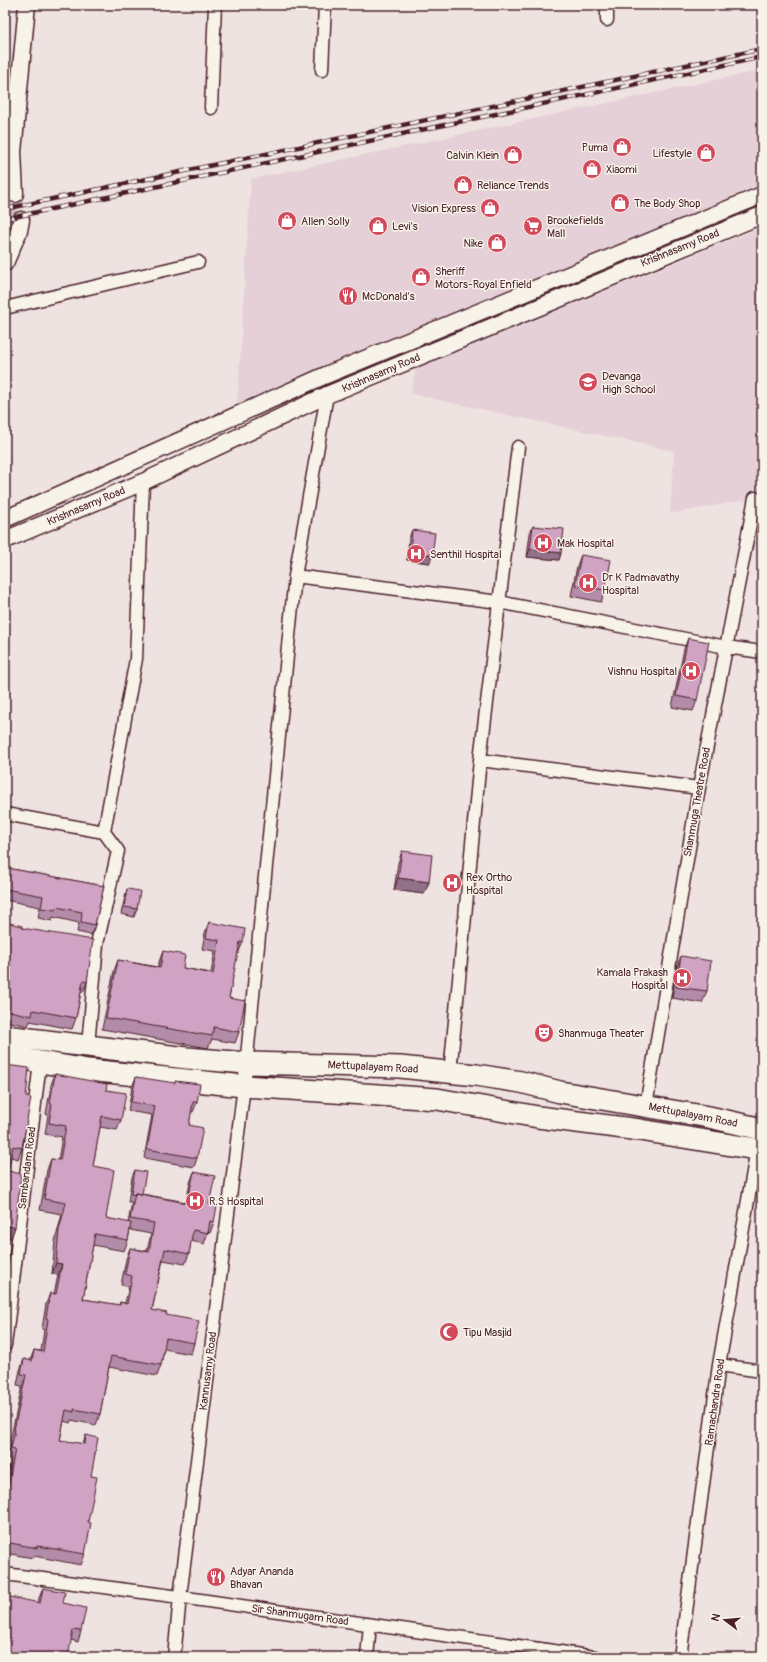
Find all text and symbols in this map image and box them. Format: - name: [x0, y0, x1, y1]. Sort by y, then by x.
- shop icon: Puma: [611, 136, 633, 158]
- place label: Puma: [582, 141, 608, 154]
- shop icon: Lifestyle: [695, 142, 717, 164]
- shop icon: Calvin Klein: [502, 144, 524, 166]
- place label: Lifestyle: [653, 147, 693, 160]
- place label: Calvin Klein: [446, 149, 499, 162]
- shop icon: Xiaomi: [581, 158, 603, 180]
- place label: Xiaomi: [606, 163, 637, 176]
- shop icon: Reliance Trends: [452, 174, 474, 196]
- place label: Reliance Trends: [477, 179, 549, 192]
- shop icon: The Body Shop: [609, 192, 631, 214]
- shop icon: Vision Express: [479, 197, 501, 219]
- place label: The Body Shop: [634, 197, 700, 210]
- place label: Vision Express: [411, 202, 476, 215]
- shop icon: Allen Solly: [276, 210, 298, 232]
- place label: Brookefields Mall: [547, 214, 604, 240]
- place label: Allen Solly: [301, 215, 350, 228]
- shop icon: Levi's: [367, 215, 389, 237]
- supermarket icon: Brookefields Mall: [522, 215, 544, 237]
- place label: Levi's: [392, 220, 418, 233]
- street label: Krishnasamy Road: [639, 226, 721, 270]
- shop icon: Nike: [486, 232, 508, 254]
- place label: Nike: [464, 237, 484, 250]
- place label: Sheriff Motors-Royal Enfield: [435, 265, 532, 291]
- shop icon: Sheriff Motors-Royal Enfield: [410, 266, 432, 288]
- restaurant icon: McDonald's: [337, 285, 359, 307]
- place label: McDonald's: [362, 290, 415, 303]
- street label: Krishnasamy Road: [340, 351, 422, 395]
- place label: Devanga High School: [602, 370, 656, 396]
- school or university icon: Devanga High School: [577, 371, 599, 393]
- street label: Krishnasamy Road: [45, 484, 127, 528]
- hospital icon: Mak Hospital: [532, 532, 554, 554]
- place label: Mak Hospital: [557, 537, 614, 550]
- hospital icon: Senthil Hospital: [405, 543, 427, 565]
- place label: Senthil Hospital: [430, 548, 502, 561]
- place label: Dr K Padmavathy Hospital: [602, 571, 680, 597]
- hospital icon: Dr K Padmavathy Hospital: [577, 572, 599, 594]
- hospital icon: Vishnu Hospital: [680, 660, 702, 682]
- place label: Vishnu Hospital: [607, 665, 677, 678]
- street label: Shanmuga Theatre Road: [681, 746, 713, 858]
- place label: Rex Ortho Hospital: [466, 871, 512, 897]
- hospital icon: Rex Ortho Hospital: [441, 872, 463, 894]
- place label: Kamala Prakash Hospital: [597, 966, 668, 992]
- hospital icon: Kamala Prakash Hospital: [671, 967, 693, 989]
- theatre icon: Shanmuga Theater: [533, 1022, 555, 1044]
- place label: Shanmuga Theater: [558, 1027, 644, 1040]
- street label: Mettupalayam Road: [327, 1058, 419, 1076]
- street label: Mettupalayam Road: [647, 1100, 739, 1130]
- street label: Sambandam Road: [15, 1126, 39, 1210]
- hospital icon: R.S Hospital: [184, 1190, 206, 1212]
- place label: R.S Hospital: [209, 1195, 264, 1208]
- mosque icon: Tipu Masjid: [438, 1321, 460, 1343]
- place label: Tipu Masjid: [463, 1326, 512, 1339]
- street label: Kannusamy Road: [197, 1331, 219, 1411]
- street label: Ramachandra Road: [702, 1358, 728, 1446]
- place label: Adyar Ananda Bhavan: [230, 1565, 294, 1591]
- restaurant icon: Adyar Ananda Bhavan: [205, 1566, 227, 1588]
- north arrow: [705, 1600, 745, 1640]
- street label: Sir Shanmugam Road: [250, 1602, 350, 1628]
- text: N: [709, 1611, 723, 1623]

